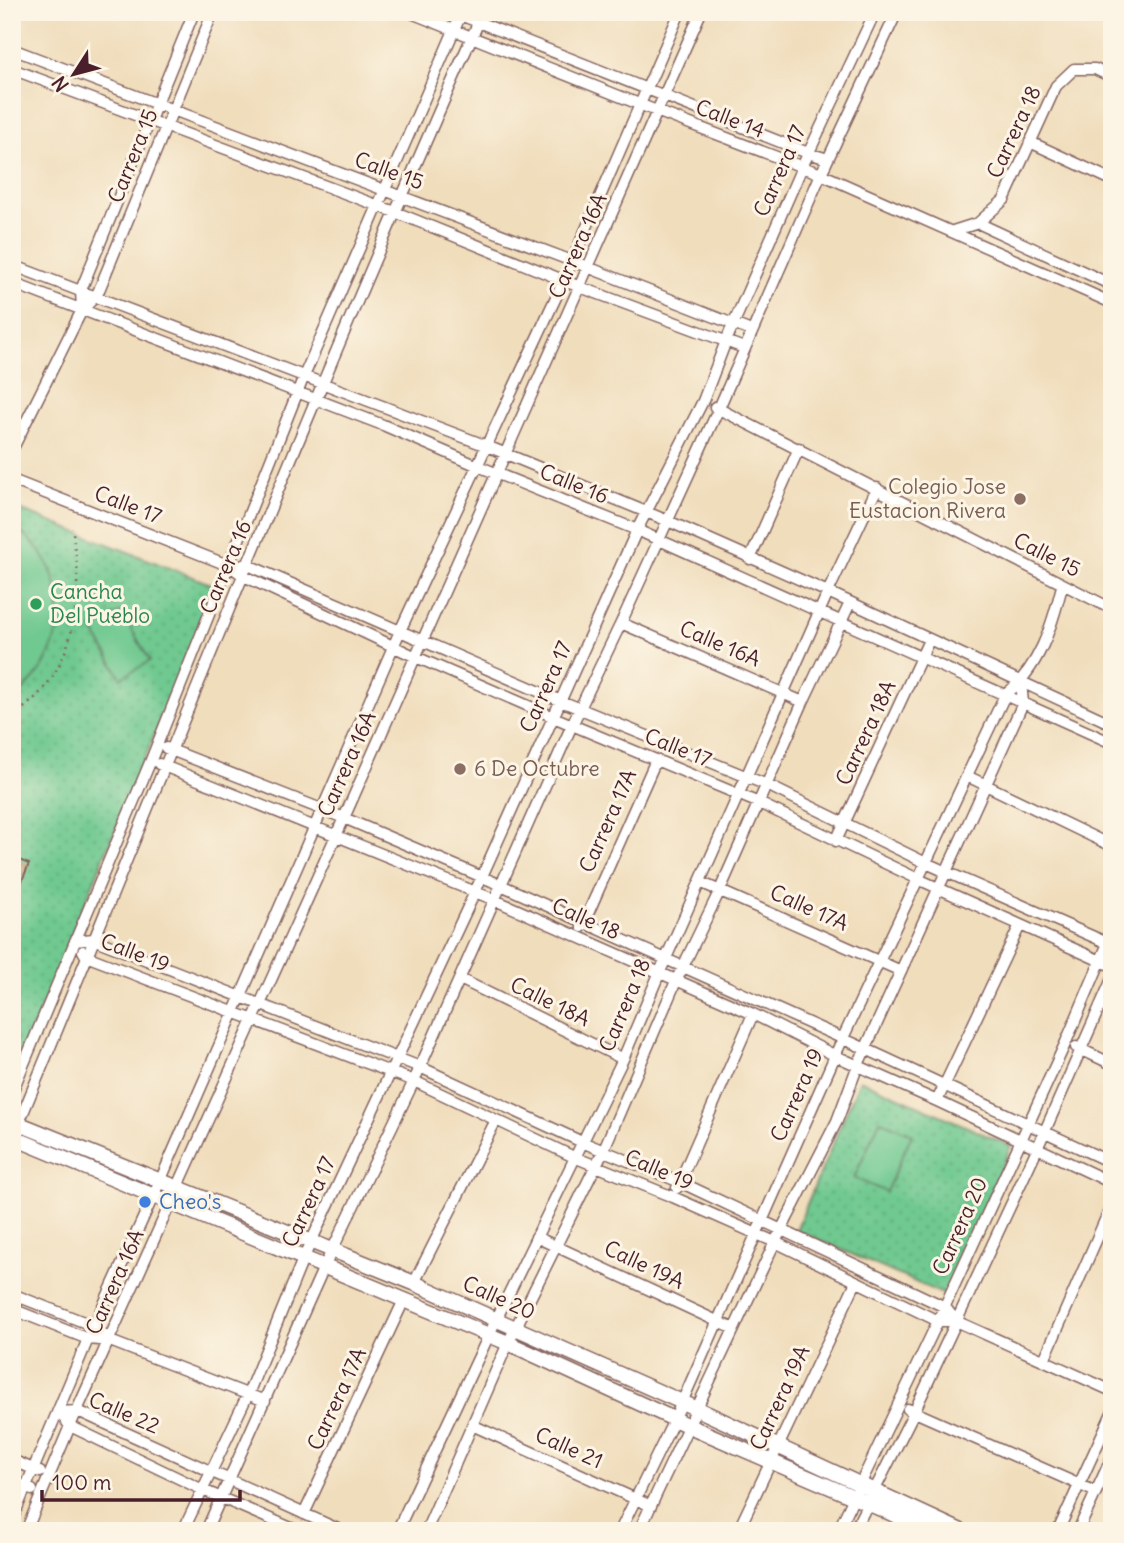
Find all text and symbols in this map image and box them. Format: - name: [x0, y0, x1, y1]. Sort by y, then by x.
- north arrow: [38, 38, 108, 108]
- text: N: [47, 72, 74, 96]
- street label: Carrera 18: [980, 81, 1047, 182]
- street label: Calle 14: [692, 93, 769, 144]
- street label: Carrera 15: [101, 105, 164, 207]
- street label: Carrera 17: [747, 121, 812, 221]
- street label: Calle 15: [351, 146, 428, 195]
- street label: Carrera 16A: [542, 189, 613, 303]
- street label: Calle 16: [536, 458, 613, 510]
- place label: Colegio Jose Eustacion Rivera: [849, 473, 1006, 524]
- street label: Calle 17: [91, 479, 166, 530]
- marker: Colegio Jose Eustacion Rivera: [1012, 491, 1028, 507]
- street label: Carrera 16: [194, 516, 257, 618]
- street label: Calle 15: [1009, 526, 1085, 583]
- place label: Cancha Del Pueblo: [50, 578, 150, 629]
- marker: Cancha Del Pueblo: [28, 596, 44, 612]
- street label: Calle 16A: [676, 614, 765, 673]
- street label: Carrera 17: [513, 637, 578, 737]
- street label: Carrera 18A: [829, 676, 902, 790]
- street label: Carrera 16A: [311, 707, 382, 821]
- street label: Calle 17: [641, 722, 716, 773]
- place label: 6 De Octubre: [474, 755, 599, 782]
- marker: 6 De Octubre: [452, 761, 468, 777]
- street label: Carrera 17A: [573, 765, 642, 877]
- street label: Calle 17A: [766, 878, 853, 937]
- street label: Calle 18: [548, 892, 624, 945]
- street label: Calle 19: [97, 927, 174, 978]
- street label: Carrera 18: [593, 954, 656, 1056]
- street label: Calle 18A: [506, 971, 594, 1032]
- street label: Carrera 19: [764, 1044, 829, 1146]
- street label: Calle 19: [621, 1143, 698, 1196]
- street label: Carrera 17: [276, 1152, 341, 1252]
- street label: Carrera 20: [926, 1173, 993, 1279]
- place label: Cheo's: [159, 1188, 221, 1215]
- marker: Cheo's: [137, 1194, 153, 1210]
- street label: Carrera 16A: [79, 1225, 150, 1339]
- street label: Calle 19A: [600, 1234, 689, 1295]
- street label: Calle 20: [459, 1270, 540, 1325]
- street label: Carrera 19A: [743, 1341, 816, 1455]
- street label: Carrera 17A: [301, 1343, 372, 1455]
- street label: Calle 22: [85, 1386, 164, 1439]
- street label: Calle 21: [531, 1421, 607, 1474]
- scale bar: [42, 1459, 240, 1503]
- text: 100 m: [52, 1469, 111, 1496]

